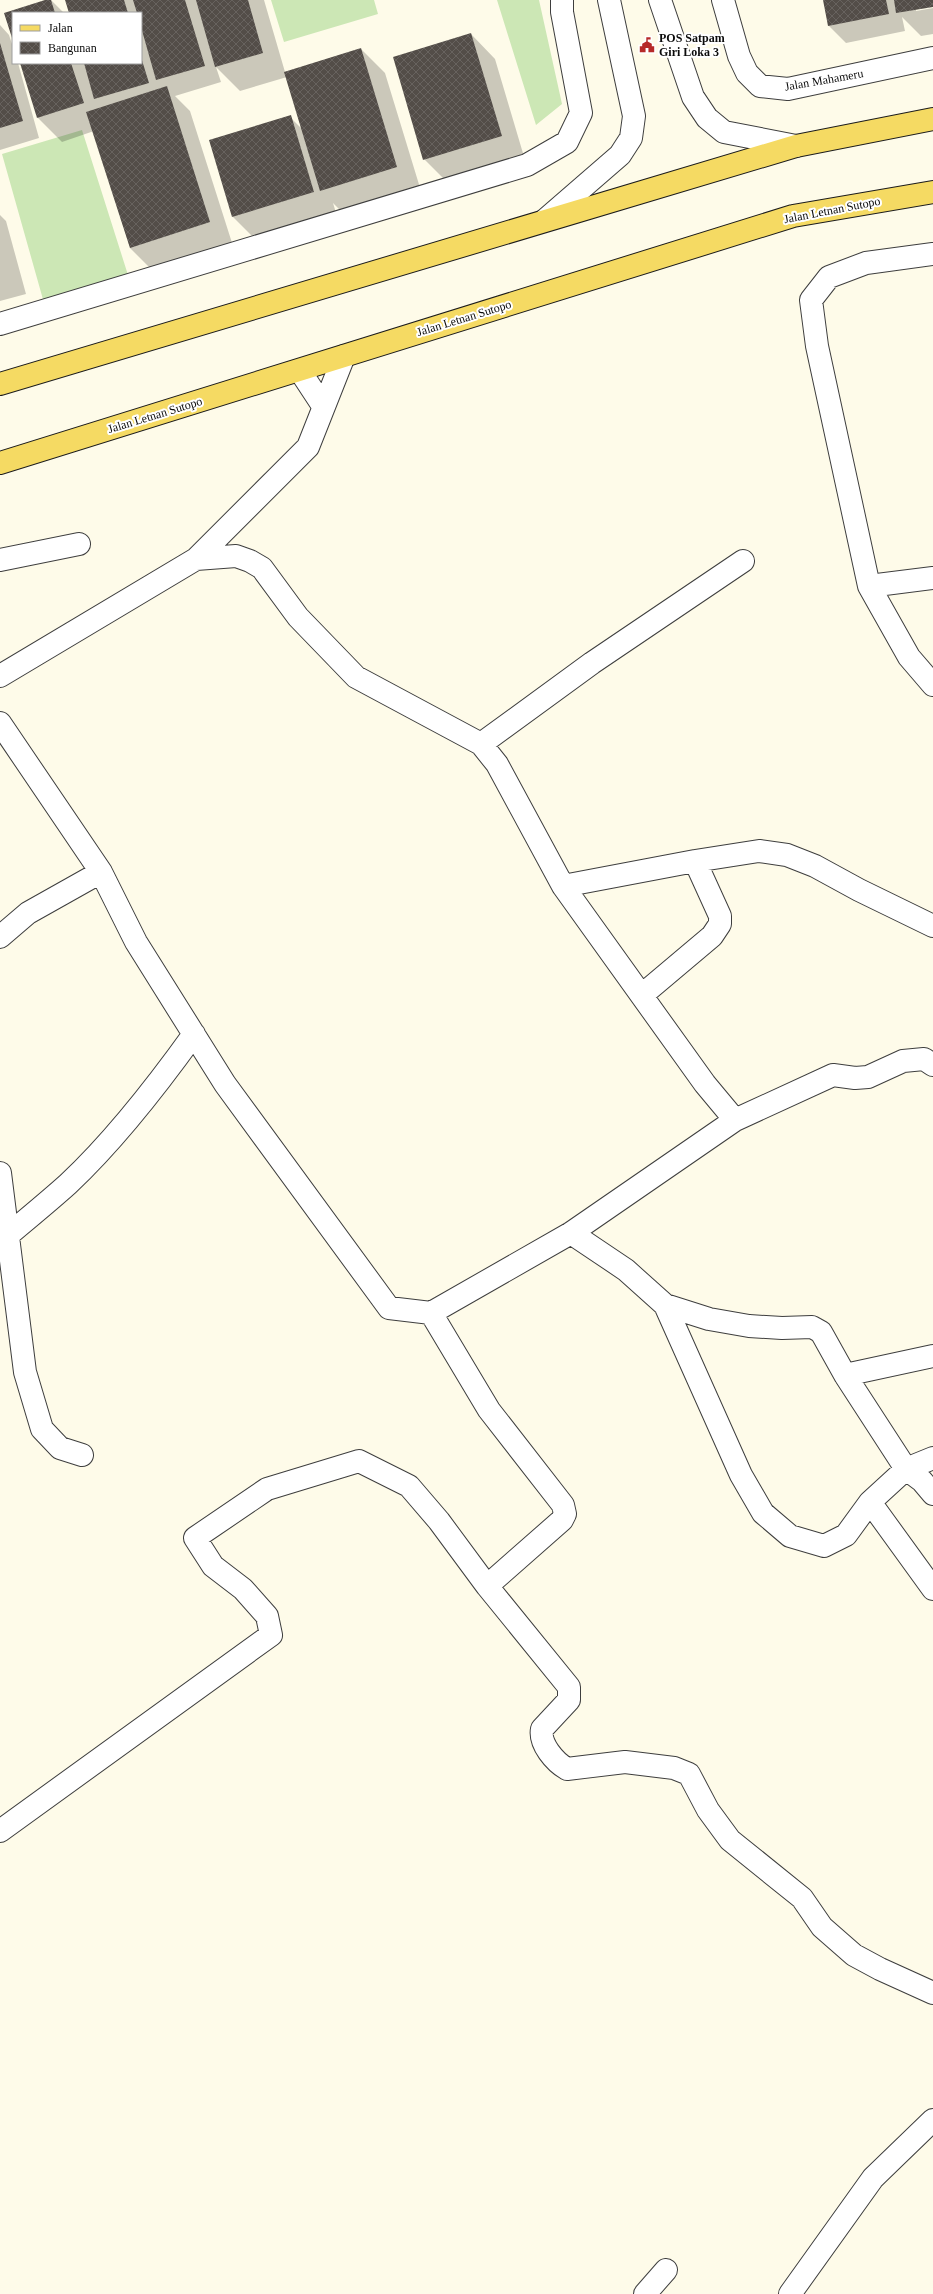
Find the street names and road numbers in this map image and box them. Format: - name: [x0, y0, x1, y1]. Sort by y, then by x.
- street label: Jalan Mahameru: [784, 66, 864, 94]
- street label: Jalan Letnan Sutopo: [783, 194, 881, 226]
- street label: Jalan Letnan Sutopo: [415, 297, 513, 339]
- street label: Jalan Letnan Sutopo: [106, 394, 204, 436]

